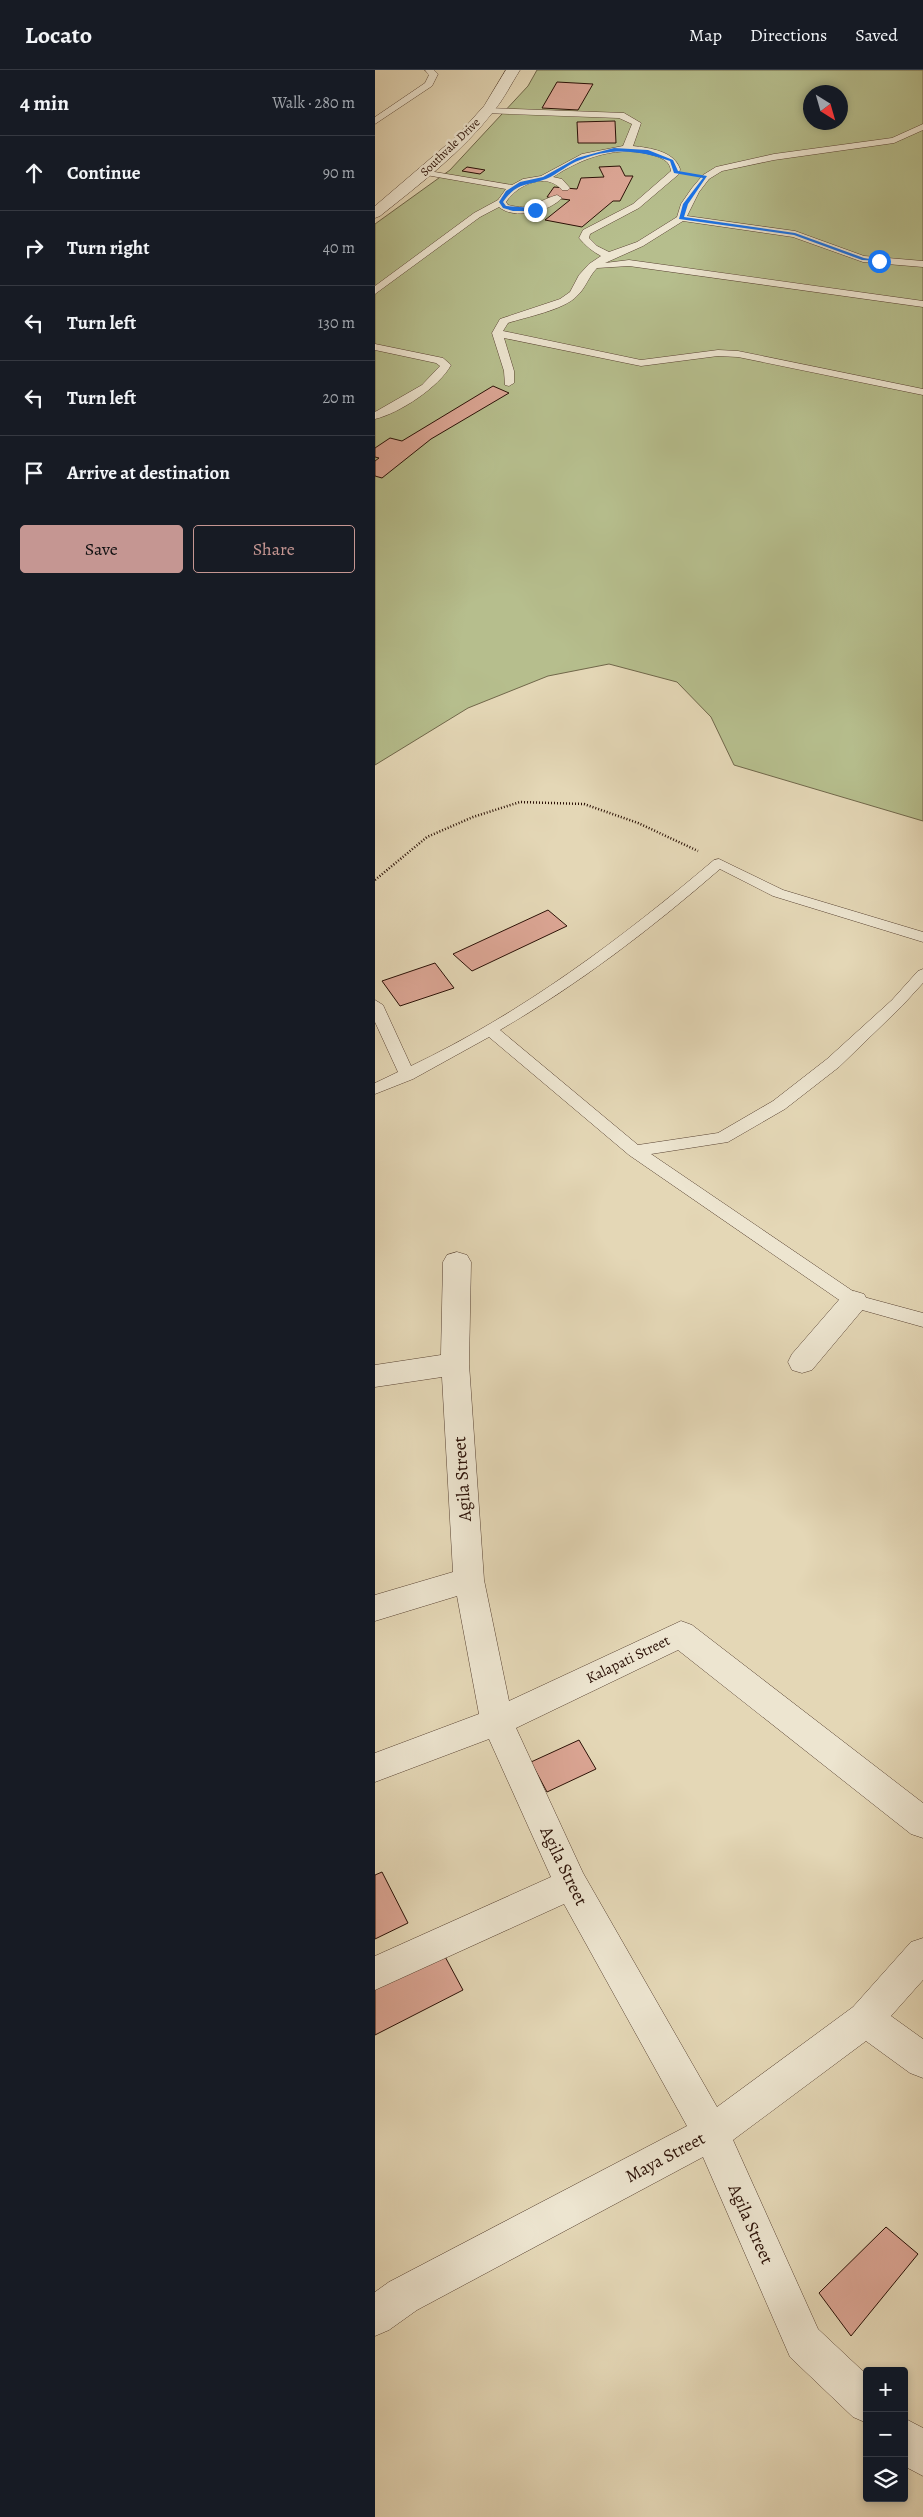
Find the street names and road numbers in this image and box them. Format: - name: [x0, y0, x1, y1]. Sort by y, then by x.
- street label: Southvale Drive: [417, 114, 483, 180]
- street label: Agila Street: [447, 1436, 477, 1523]
- street label: Kalapati Street: [583, 1630, 673, 1688]
- street label: Agila Street: [534, 1822, 593, 1910]
- street label: Maya Street: [621, 2126, 709, 2188]
- street label: Agila Street: [722, 2179, 779, 2268]

